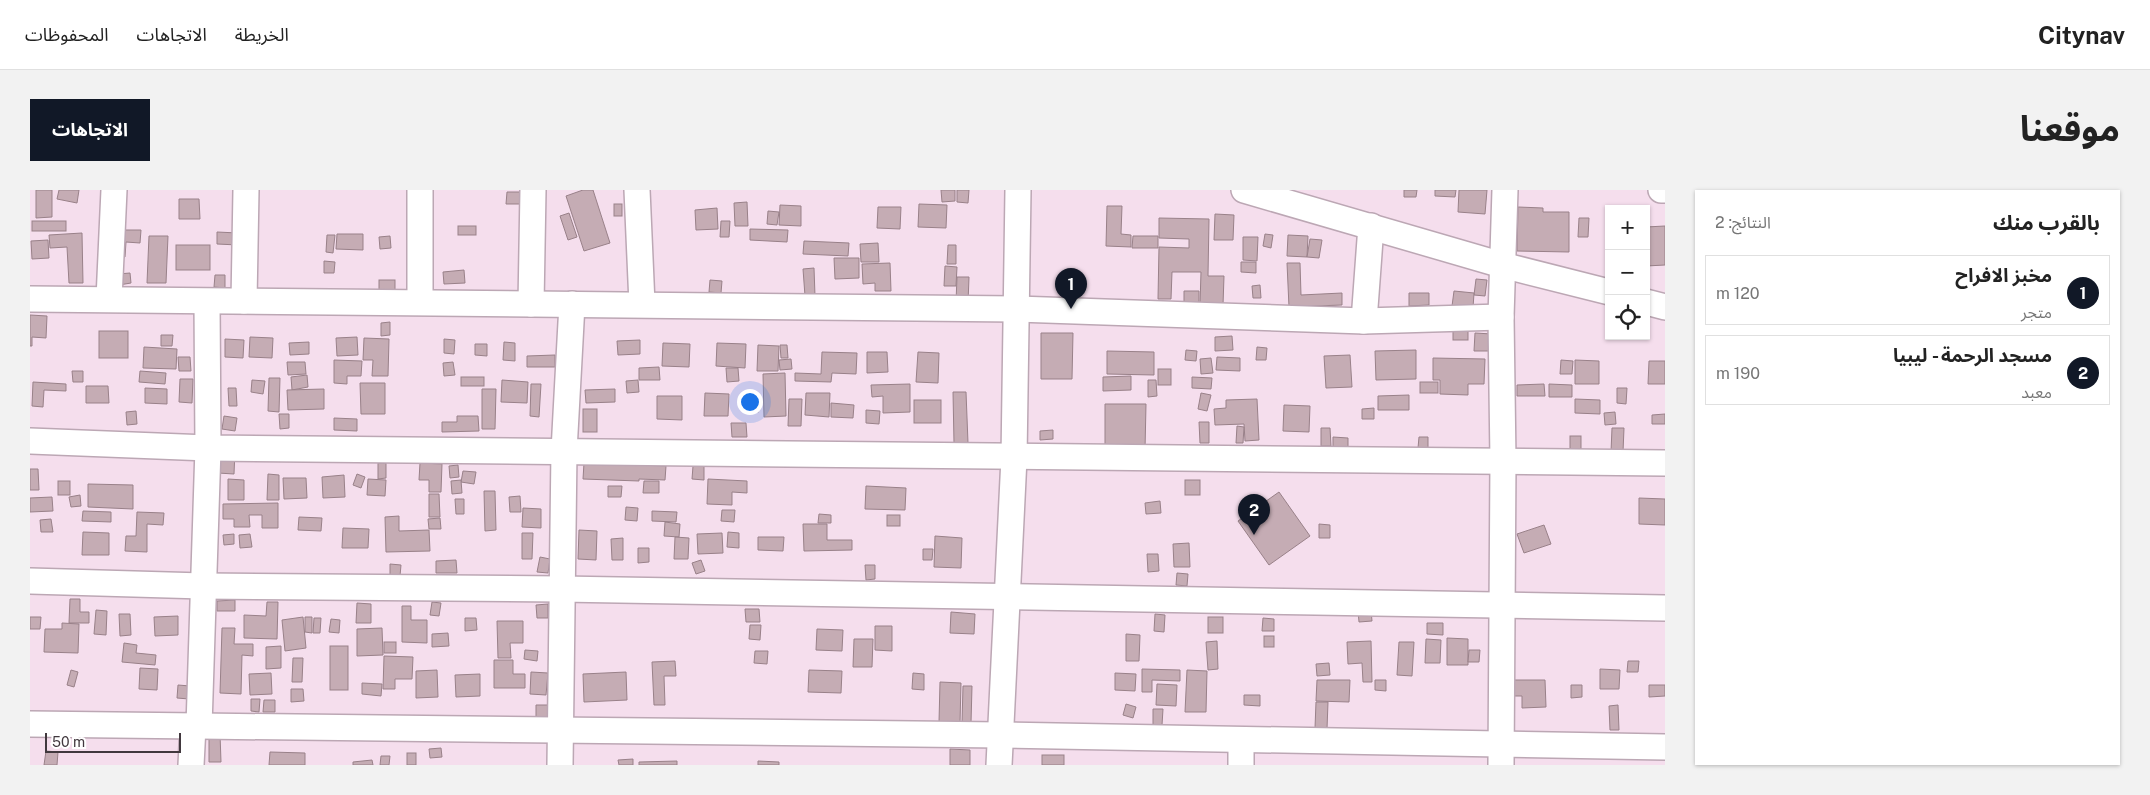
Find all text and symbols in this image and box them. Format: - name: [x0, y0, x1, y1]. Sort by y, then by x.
- text: Citynav: [2038, 21, 2125, 49]
- text: المحفوظات: [25, 24, 109, 45]
- text: الاتجاهات: [137, 24, 207, 45]
- text: الخريطة: [235, 24, 289, 45]
- button: الاتجاهات: [30, 99, 150, 161]
- text: موقعنا: [2020, 108, 2120, 149]
- map controls: [1605, 205, 1650, 340]
- button: +: [1605, 205, 1650, 250]
- text: بالقرب منك: [1993, 210, 2100, 235]
- text: النتائج: 2: [1715, 213, 1771, 232]
- button: −: [1605, 250, 1650, 295]
- text: مخبز الافراح: [1955, 264, 2052, 286]
- pin: 1: [1055, 268, 1087, 309]
- text: 120 m: [1716, 284, 1760, 303]
- text: 1: [2080, 284, 2086, 303]
- button: locate: [1605, 295, 1650, 340]
- text: متجر: [2021, 303, 2052, 322]
- text: مسجد الرحمة - ليبيا: [1893, 344, 2052, 366]
- text: 190 m: [1716, 364, 1760, 383]
- text: 2: [2078, 364, 2088, 383]
- text: معبد: [2021, 383, 2052, 402]
- your location: [737, 389, 763, 415]
- pin: 2: [1238, 494, 1270, 535]
- scale bar: [45, 730, 181, 753]
- text: 50 m: [52, 734, 85, 750]

